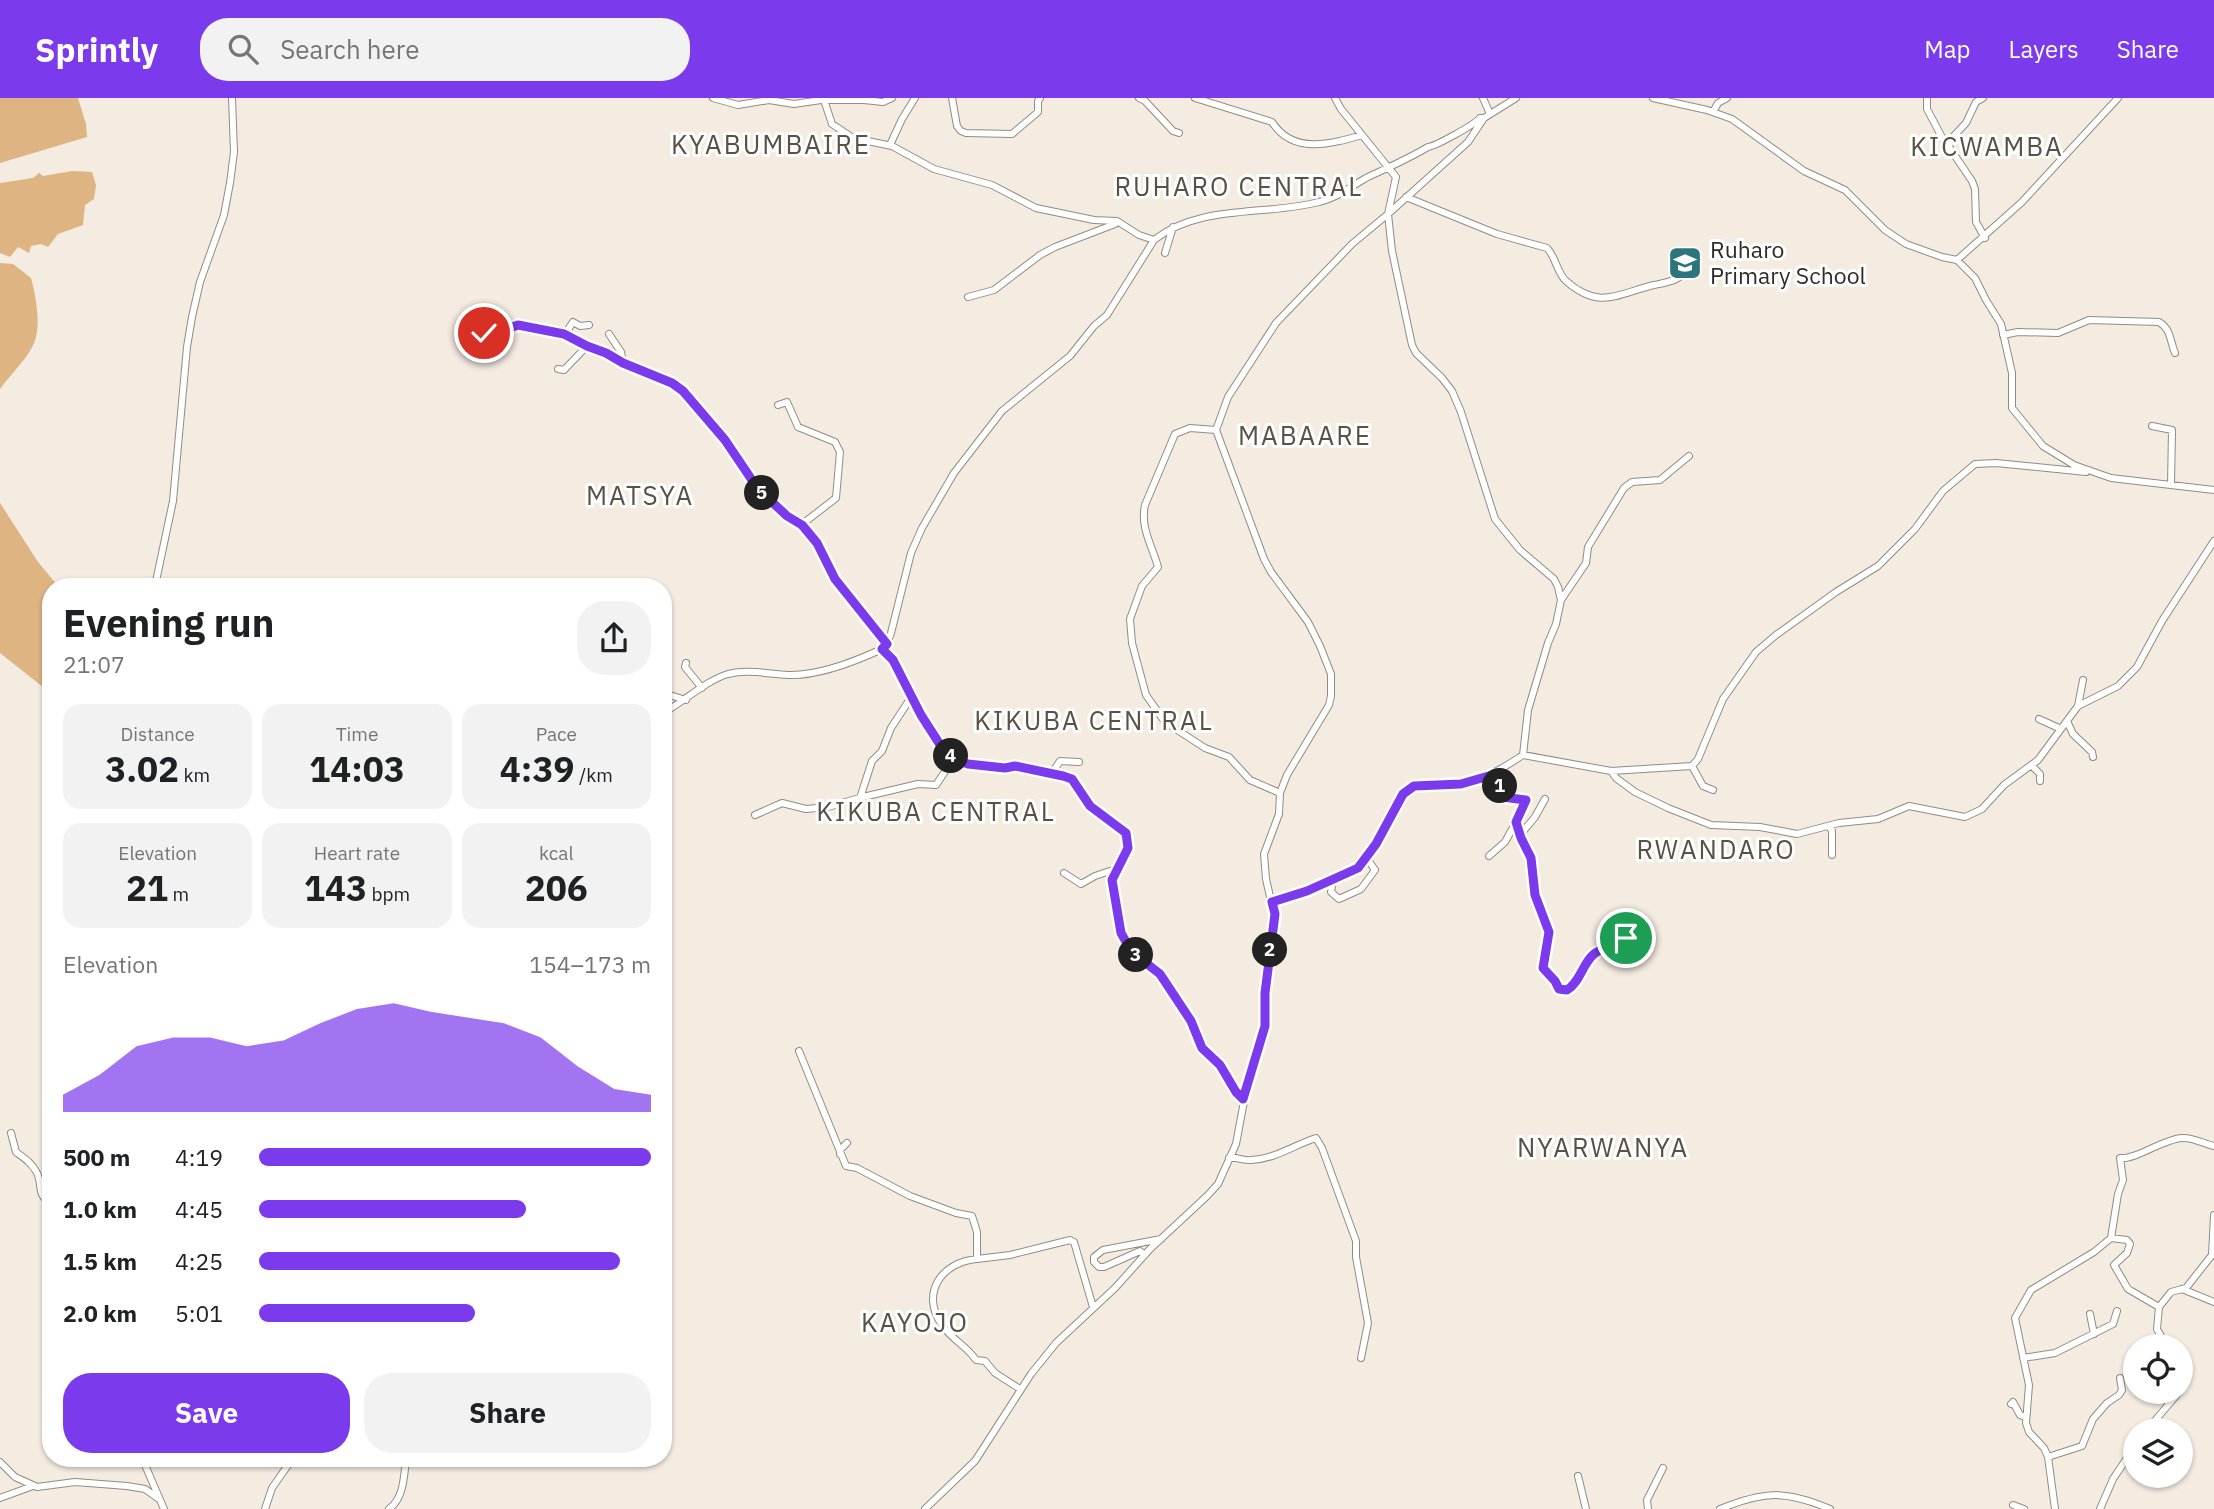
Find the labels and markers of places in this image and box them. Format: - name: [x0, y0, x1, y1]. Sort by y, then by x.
- place label: Ruharo Primary School: [1710, 234, 1866, 290]
- school or university icon: Ruharo Primary School: [1666, 244, 1704, 282]
- pin: [454, 303, 514, 363]
- pin: 5: [744, 476, 780, 510]
- pin: 4: [934, 738, 968, 774]
- pin: 1: [1482, 768, 1518, 804]
- pin: [1596, 908, 1656, 968]
- pin: 2: [1252, 932, 1288, 968]
- pin: 3: [1118, 938, 1154, 972]

